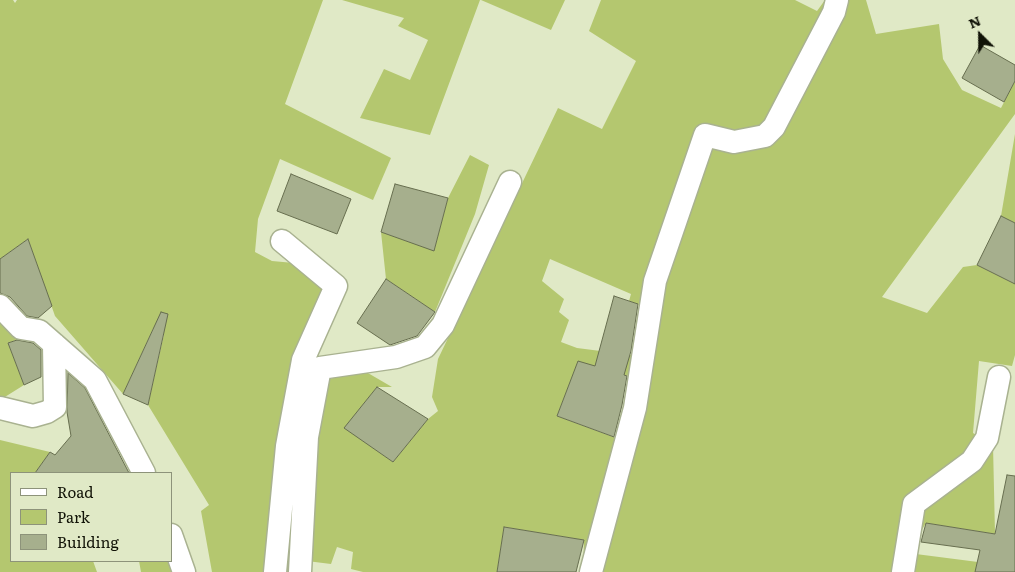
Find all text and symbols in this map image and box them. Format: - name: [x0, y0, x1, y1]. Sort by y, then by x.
- north arrow: [955, 10, 1005, 60]
- text: N: [965, 10, 983, 33]
- legend: [10, 472, 172, 562]
- text: Road: [57, 480, 93, 503]
- text: Park: [57, 505, 90, 528]
- text: Building: [57, 530, 119, 553]

